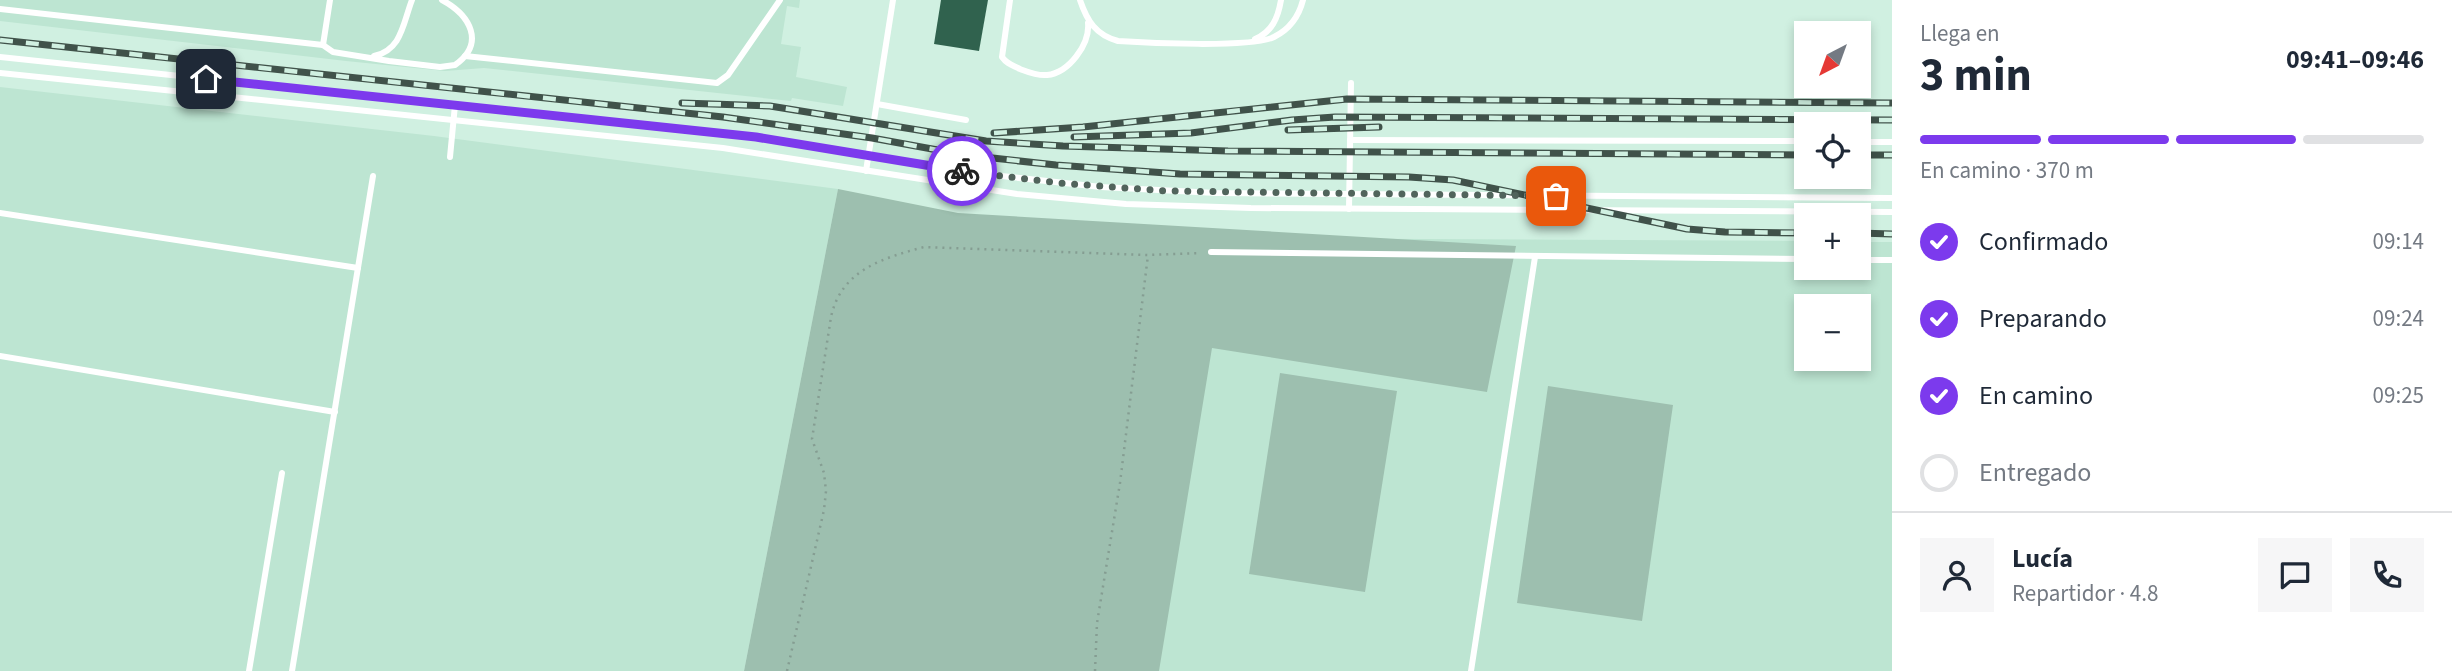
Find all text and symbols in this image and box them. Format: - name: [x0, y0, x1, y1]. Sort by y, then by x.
- text: Llega en: [1920, 17, 2000, 50]
- north arrow: [1794, 21, 1871, 98]
- map controls: [1794, 21, 1871, 371]
- text: 09:41–09:46: [2286, 41, 2424, 78]
- text: 3 min: [1920, 43, 2032, 108]
- pin: [176, 49, 236, 109]
- icon: home: [187, 60, 225, 98]
- button: locate: [1794, 112, 1871, 189]
- courier: [927, 136, 997, 206]
- icon: bike: [943, 152, 981, 190]
- text: En camino · 370 m: [1920, 154, 2094, 187]
- pin: [1526, 166, 1586, 226]
- icon: bag: [1537, 177, 1575, 215]
- button: +: [1794, 203, 1871, 280]
- icon: check: [1920, 223, 1958, 261]
- text: Confirmado: [1979, 223, 2108, 260]
- text: 09:14: [2373, 225, 2424, 258]
- button: −: [1794, 294, 1871, 371]
- icon: check: [1920, 300, 1958, 338]
- text: Preparando: [1979, 300, 2107, 337]
- text: 09:24: [2373, 302, 2424, 335]
- icon: check: [1920, 377, 1958, 415]
- text: En camino: [1979, 377, 2093, 414]
- text: 09:25: [2373, 379, 2424, 412]
- text: Entregado: [1979, 454, 2091, 491]
- button: person: [1920, 538, 1994, 612]
- button: chat: [2258, 538, 2332, 612]
- button: phone: [2350, 538, 2424, 612]
- text: Lucía: [2012, 540, 2073, 577]
- text: Repartidor · 4.8: [2012, 577, 2158, 610]

